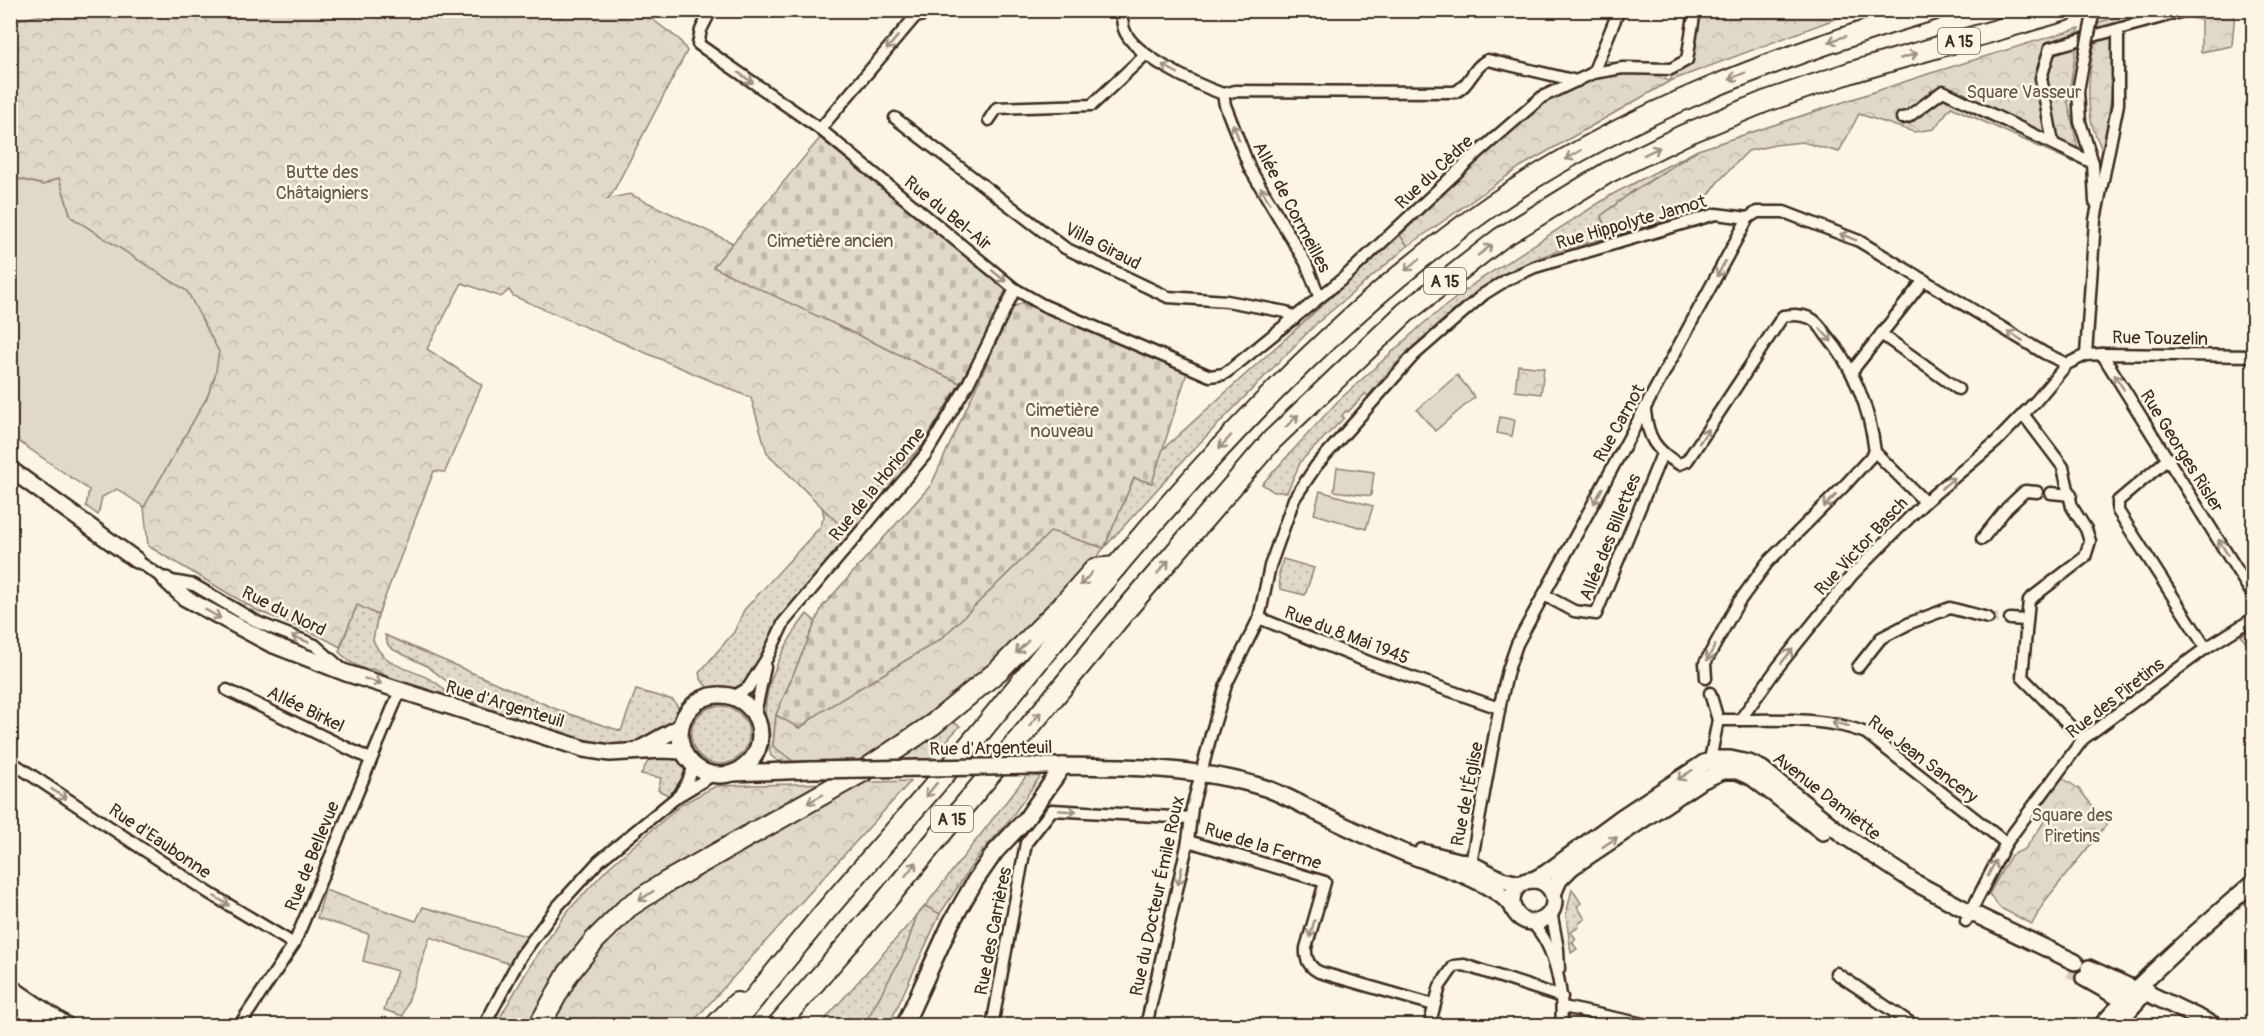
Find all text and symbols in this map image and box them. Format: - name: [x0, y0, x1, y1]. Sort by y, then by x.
- road number: A 15: [1938, 28, 1980, 54]
- one-way arrow: [886, 35, 899, 51]
- one-way arrow: [1828, 35, 1847, 46]
- one-way arrow: [1899, 50, 1918, 61]
- one-way arrow: [1162, 63, 1180, 74]
- one-way arrow: [1728, 71, 1747, 82]
- one-way arrow: [738, 72, 754, 84]
- park label: Square Vasseur: [1967, 81, 2082, 104]
- one-way arrow: [1229, 123, 1240, 142]
- street label: Rue du Cèdre: [1390, 130, 1478, 214]
- street label: Allée de Cormeilles: [1247, 138, 1336, 277]
- one-way arrow: [1643, 144, 1661, 156]
- one-way arrow: [1565, 149, 1582, 161]
- park label: Butte des Châtaigniers: [276, 161, 368, 205]
- street label: Rue du Bel-Air: [899, 171, 997, 256]
- one-way arrow: [1259, 187, 1271, 204]
- street label: Rue Hippolyte Jamot: [1553, 190, 1710, 255]
- street label: Villa Giraud: [1061, 218, 1145, 275]
- park label: Cimetière ancien: [767, 230, 893, 253]
- one-way arrow: [1839, 231, 1858, 242]
- one-way arrow: [1477, 244, 1493, 257]
- one-way arrow: [1404, 258, 1420, 271]
- one-way arrow: [1715, 260, 1727, 277]
- road number: A 15: [1424, 268, 1466, 294]
- one-way arrow: [991, 269, 1007, 282]
- street label: Rue Touzelin: [2112, 326, 2208, 351]
- one-way arrow: [1820, 327, 1833, 343]
- one-way arrow: [2007, 330, 2024, 342]
- one-way arrow: [2112, 374, 2125, 391]
- street label: Rue Carnot: [1589, 380, 1651, 466]
- street label: Rue Georges Risler: [2135, 386, 2229, 517]
- park label: Cimetière nouveau: [1025, 399, 1099, 443]
- one-way arrow: [1284, 413, 1299, 428]
- street label: Rue de la Horionne: [824, 423, 930, 546]
- one-way arrow: [1698, 428, 1710, 445]
- one-way arrow: [1217, 434, 1232, 449]
- street label: Allée des Billettes: [1575, 470, 1646, 604]
- one-way arrow: [1940, 476, 1956, 489]
- one-way arrow: [1592, 487, 1604, 504]
- street label: Rue Victor Basch: [1810, 492, 1913, 601]
- one-way arrow: [1822, 493, 1837, 508]
- one-way arrow: [2216, 539, 2228, 556]
- one-way arrow: [1156, 560, 1170, 575]
- one-way arrow: [1079, 571, 1093, 586]
- street label: Rue du Nord: [238, 581, 330, 642]
- street label: Rue du 8 Mai 1945: [1281, 601, 1413, 670]
- one-way arrow: [204, 608, 221, 620]
- one-way arrow: [291, 633, 310, 644]
- one-way arrow: [1015, 640, 1030, 654]
- one-way arrow: [1705, 644, 1716, 662]
- one-way arrow: [1780, 649, 1794, 664]
- street label: Rue des Piretins: [2062, 653, 2169, 744]
- street label: Rue d'Argenteuil: [443, 675, 567, 733]
- one-way arrow: [363, 676, 382, 687]
- street label: Allée Birkel: [263, 681, 348, 738]
- street label: Rue Jean Sancery: [1863, 710, 1983, 809]
- one-way arrow: [1028, 712, 1042, 727]
- one-way arrow: [1831, 718, 1850, 730]
- street label: Rue d'Argenteuil: [929, 736, 1053, 761]
- street label: Rue de l'Église: [1446, 740, 1489, 848]
- street label: Avenue Damiette: [1768, 747, 1885, 846]
- one-way arrow: [1677, 769, 1693, 781]
- one-way arrow: [924, 782, 938, 797]
- one-way arrow: [51, 788, 67, 800]
- one-way arrow: [807, 793, 824, 805]
- street label: Rue du Docteur Émile Roux: [1125, 794, 1190, 998]
- street label: Rue de Bellevue: [280, 798, 345, 915]
- street label: Rue d'Eaubonne: [104, 799, 215, 884]
- park label: Square des Piretins: [2031, 804, 2113, 848]
- one-way arrow: [1058, 805, 1078, 816]
- road number: A 15: [931, 806, 973, 832]
- street label: Rue de la Ferme: [1202, 818, 1324, 875]
- one-way arrow: [1601, 836, 1618, 848]
- one-way arrow: [1987, 860, 1999, 878]
- one-way arrow: [904, 862, 917, 878]
- street label: Rue des Carrières: [970, 865, 1017, 997]
- one-way arrow: [1174, 866, 1185, 885]
- one-way arrow: [638, 890, 655, 902]
- one-way arrow: [213, 896, 230, 908]
- one-way arrow: [1305, 919, 1317, 938]

